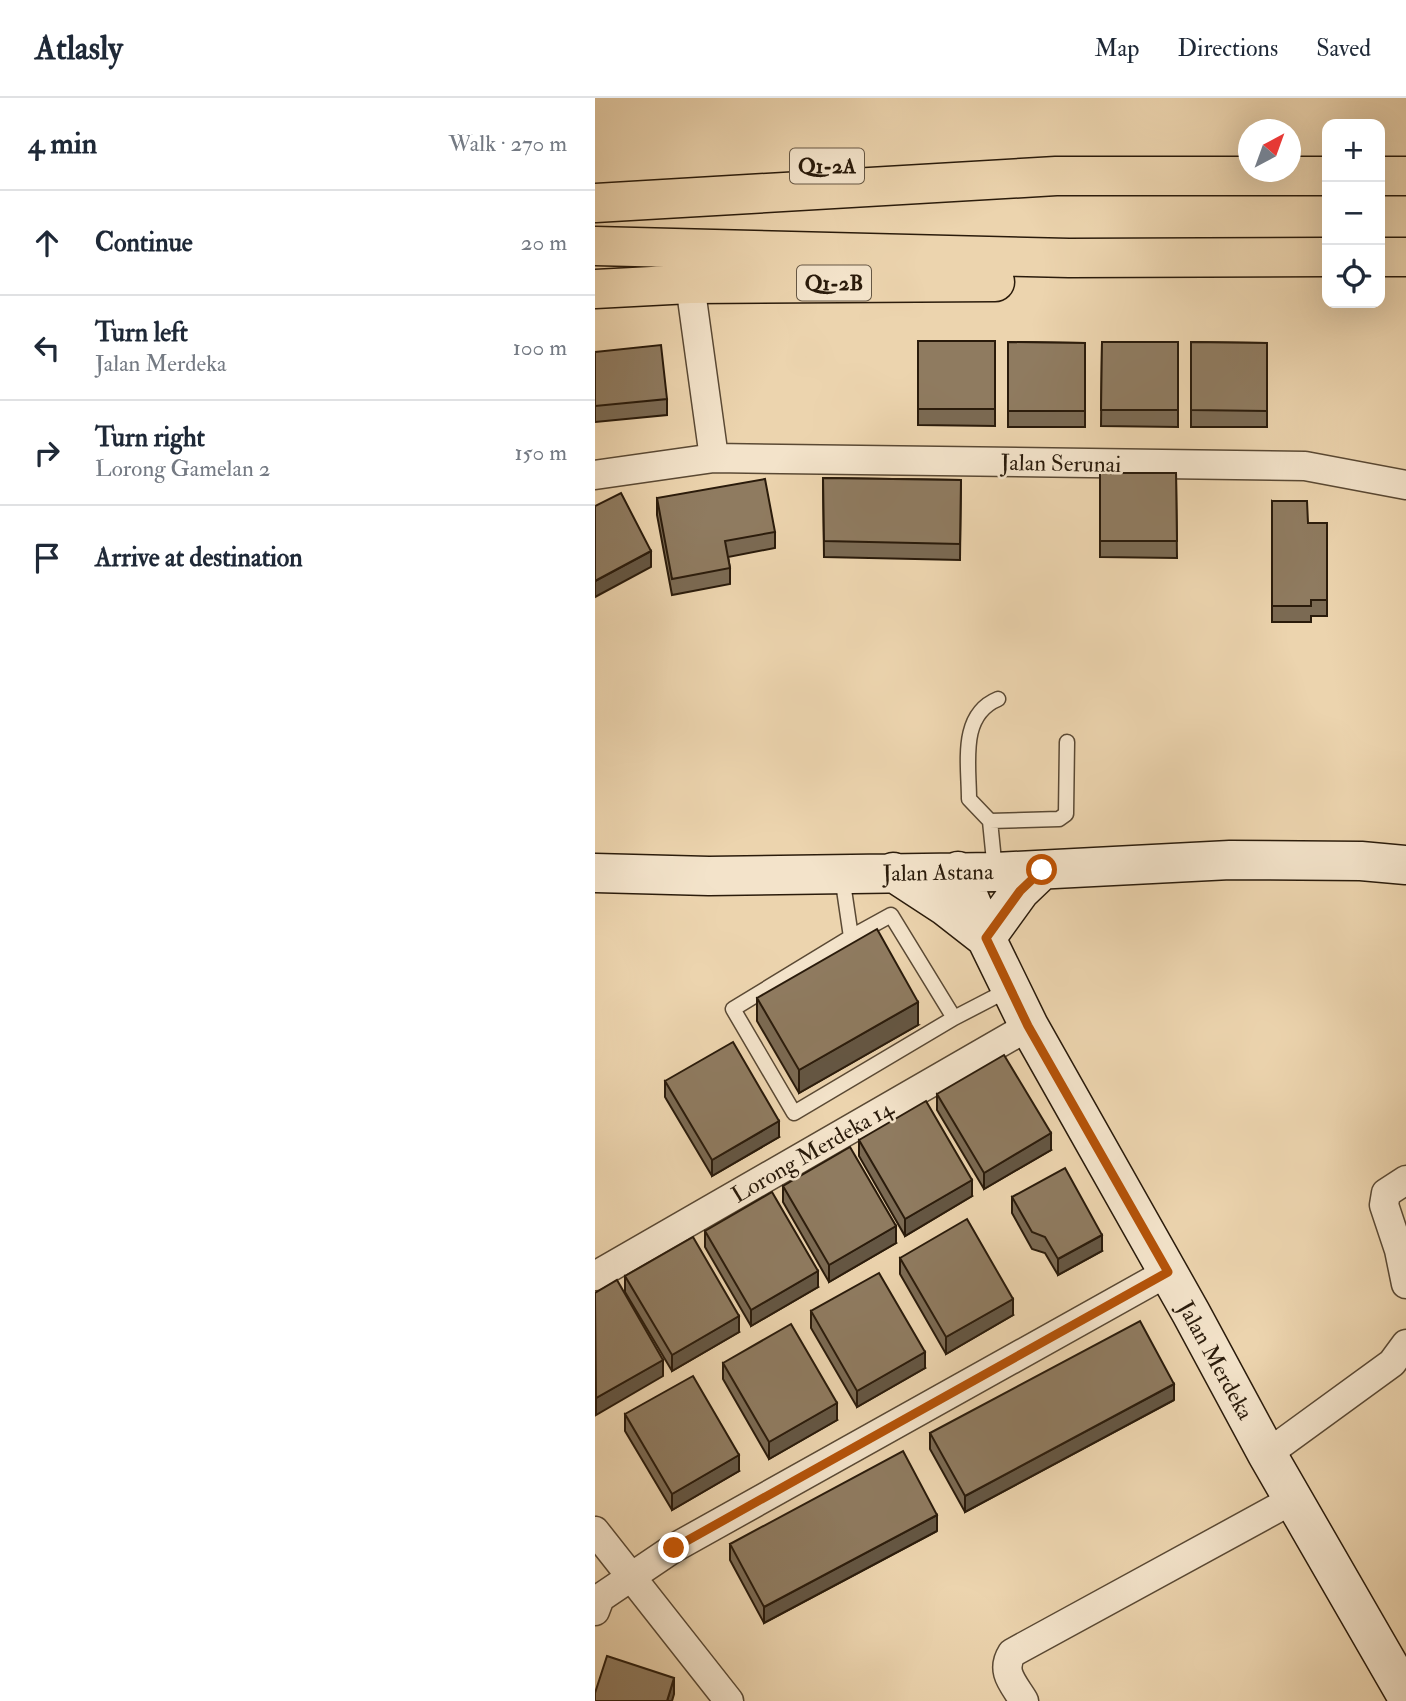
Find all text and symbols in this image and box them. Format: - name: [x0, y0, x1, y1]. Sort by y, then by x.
- text: Atlasly: [35, 28, 123, 69]
- text: Map: [1094, 33, 1139, 64]
- text: Directions: [1177, 33, 1278, 64]
- text: Saved: [1316, 33, 1371, 64]
- north arrow: [1238, 119, 1301, 182]
- map controls: [1322, 119, 1385, 308]
- button: +: [1322, 119, 1385, 182]
- text: 4 min: [28, 125, 97, 162]
- text: Walk · 270 m: [448, 129, 567, 158]
- road number: Q1-2A: [790, 148, 864, 184]
- button: −: [1322, 182, 1385, 245]
- icon: ahead: [28, 224, 66, 262]
- text: Continue: [95, 227, 193, 259]
- text: 20 m: [521, 228, 567, 257]
- button: locate: [1322, 245, 1385, 308]
- road number: Q1-2B: [797, 266, 871, 300]
- text: Turn left: [95, 317, 188, 349]
- icon: left: [28, 329, 66, 367]
- text: 100 m: [513, 333, 567, 362]
- text: Jalan Merdeka: [95, 349, 226, 378]
- text: Turn right: [95, 422, 205, 454]
- icon: right: [28, 434, 66, 472]
- text: 150 m: [514, 438, 567, 467]
- street label: Jalan Serunai: [999, 448, 1122, 479]
- text: Lorong Gamelan 2: [95, 454, 270, 483]
- icon: arrive: [28, 539, 66, 577]
- text: Arrive at destination: [95, 542, 303, 574]
- route start: [1026, 854, 1057, 885]
- street label: Jalan Astana: [881, 857, 994, 888]
- street label: Lorong Merdeka 14: [726, 1093, 900, 1209]
- street label: Jalan Merdeka: [1171, 1295, 1260, 1425]
- route end: [658, 1532, 689, 1563]

